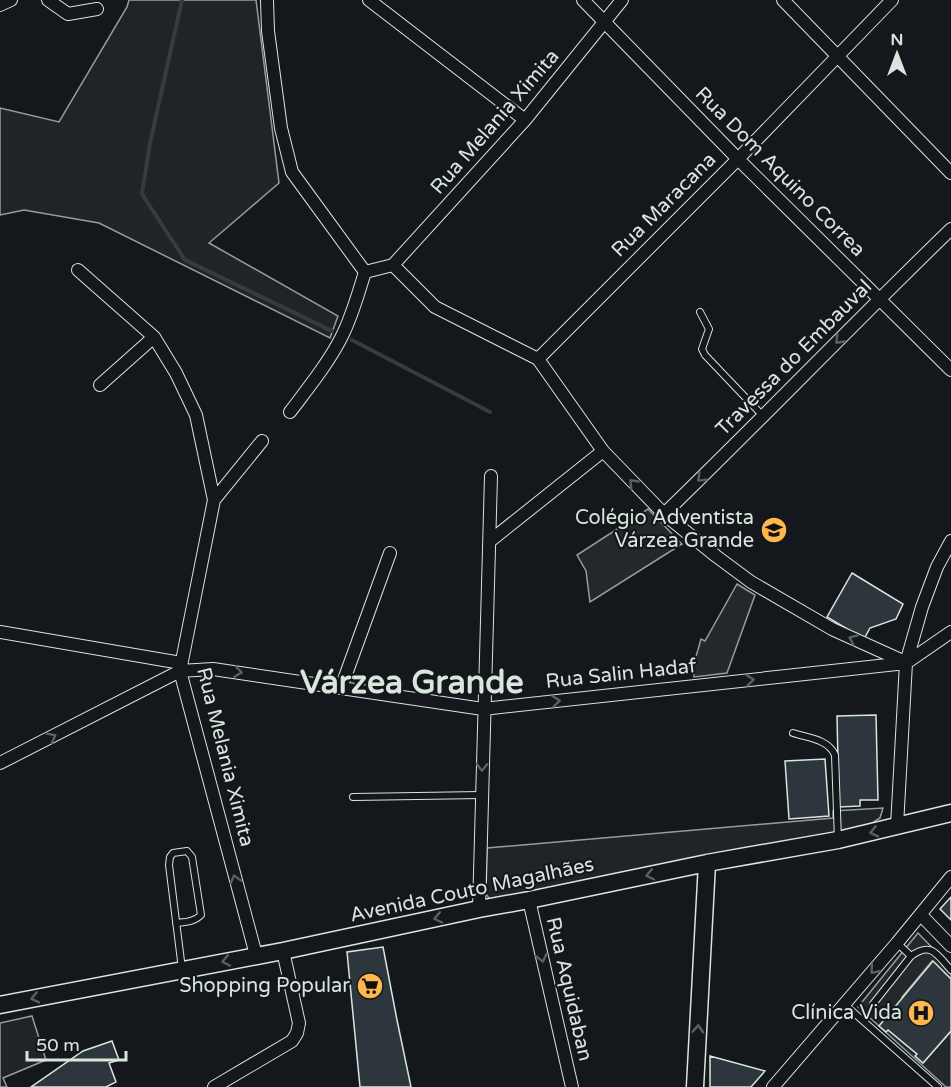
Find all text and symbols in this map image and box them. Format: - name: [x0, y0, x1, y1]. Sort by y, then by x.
- north arrow: [867, 24, 927, 84]
- text: N: [891, 30, 903, 50]
- street label: Rua Melania Ximita: [426, 45, 564, 199]
- street label: Rua Dom Aquino Correa: [690, 82, 870, 262]
- street label: Rua Maracana: [607, 148, 721, 262]
- street label: Travessa do Embauval: [711, 275, 877, 441]
- one-way arrow: [835, 333, 846, 344]
- one-way arrow: [697, 471, 708, 482]
- one-way arrow: [629, 479, 640, 489]
- place label: Colégio Adventista Várzea Grande: [575, 506, 754, 553]
- school or university icon: Colégio Adventista Várzea Grande: [759, 515, 789, 545]
- one-way arrow: [848, 634, 859, 646]
- street label: Rua Salin Hadaf: [544, 654, 698, 694]
- district label: Várzea Grande: [300, 664, 524, 702]
- street label: Rua Melania Ximita: [191, 665, 259, 849]
- one-way arrow: [234, 666, 243, 678]
- one-way arrow: [745, 674, 754, 687]
- one-way arrow: [551, 695, 561, 708]
- one-way arrow: [46, 733, 57, 744]
- one-way arrow: [476, 763, 488, 772]
- one-way arrow: [869, 824, 879, 837]
- street label: Avenida Couto Magalhães: [348, 852, 596, 928]
- one-way arrow: [645, 868, 655, 881]
- one-way arrow: [230, 874, 242, 884]
- one-way arrow: [433, 911, 443, 924]
- street label: Rua Aquidaban: [541, 915, 597, 1063]
- one-way arrow: [535, 952, 548, 962]
- one-way arrow: [222, 954, 232, 967]
- one-way arrow: [870, 963, 881, 974]
- supermarket icon: Shopping Popular: [355, 971, 385, 1001]
- place label: Shopping Popular: [179, 974, 350, 998]
- one-way arrow: [30, 990, 40, 1003]
- hospital icon: Clínica Vida: [906, 998, 936, 1028]
- place label: Clínica Vida: [791, 1001, 902, 1025]
- scale bar: [27, 1024, 126, 1062]
- one-way arrow: [692, 1024, 705, 1033]
- text: 50 m: [36, 1034, 80, 1056]

